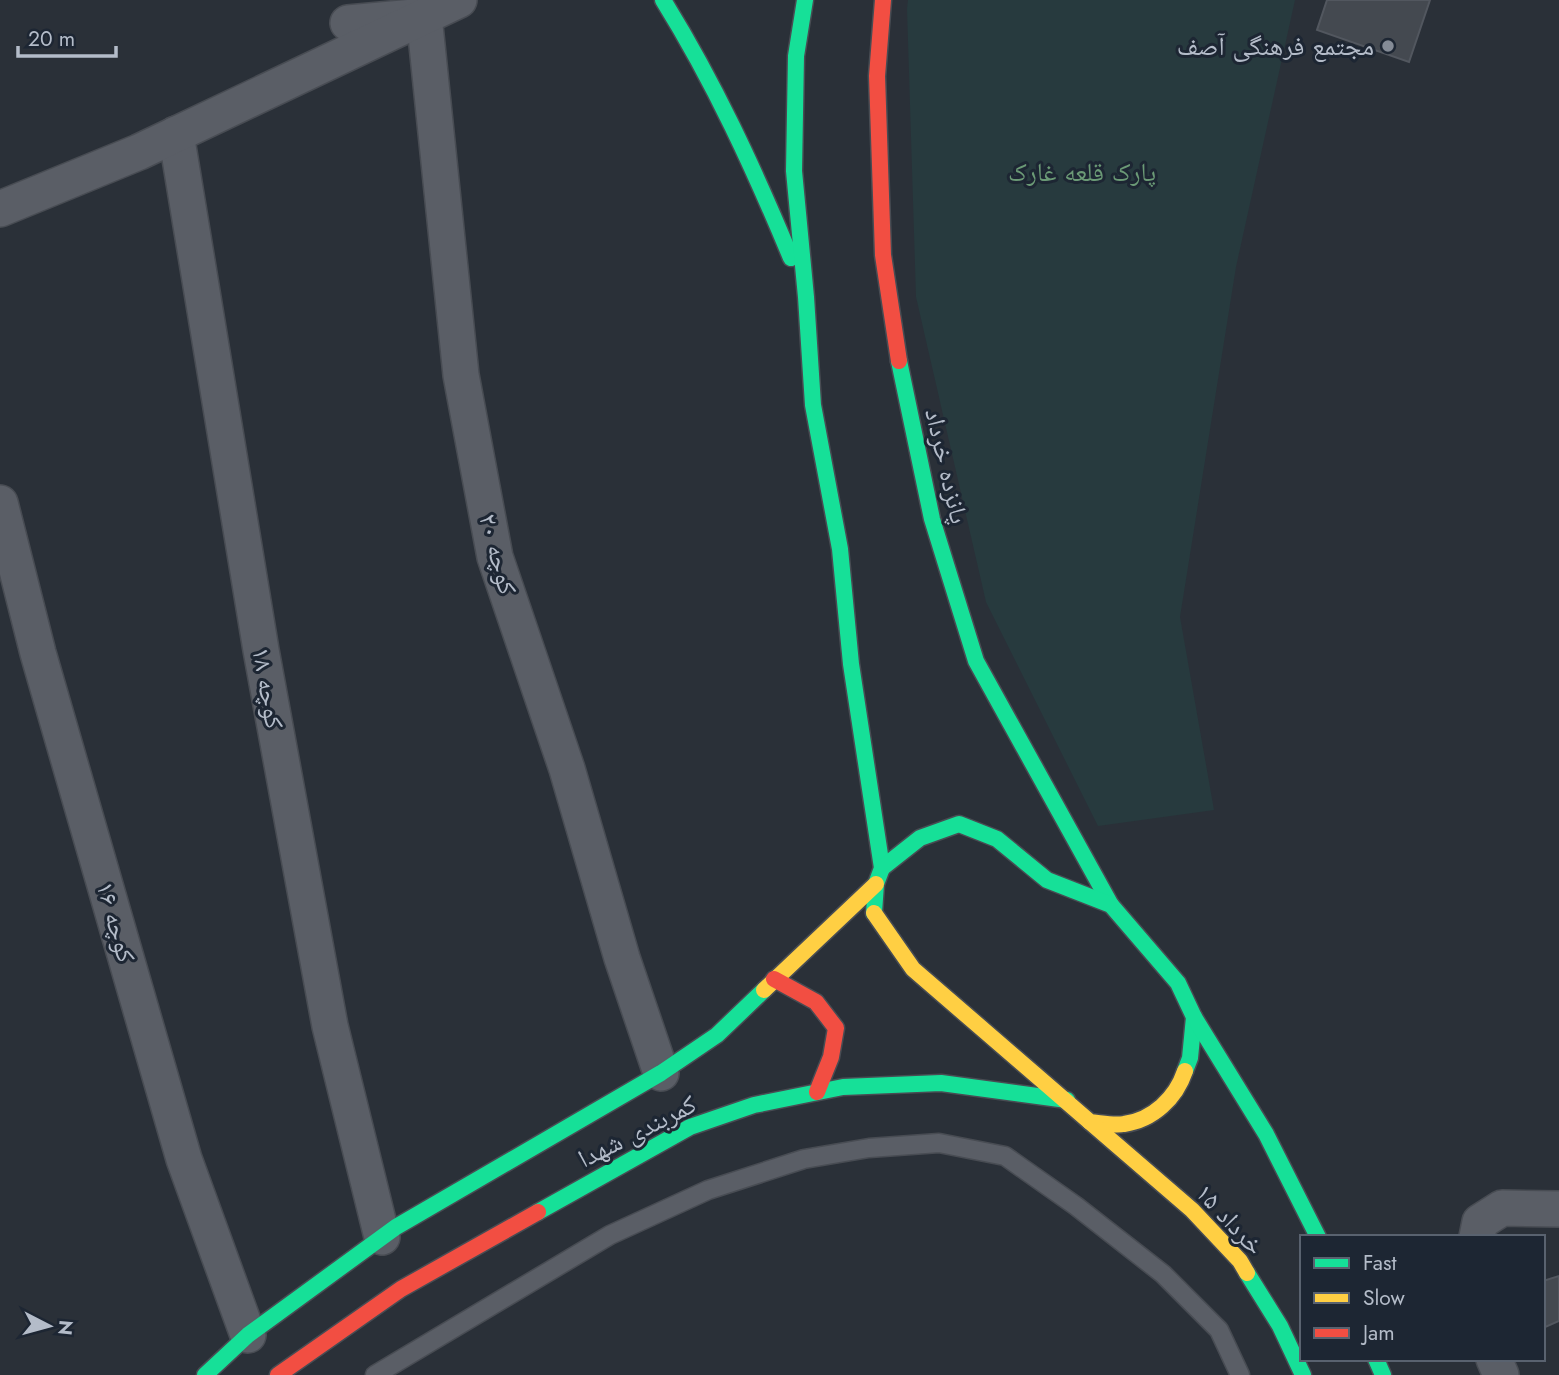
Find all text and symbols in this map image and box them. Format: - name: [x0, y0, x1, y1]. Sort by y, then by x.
- scale bar: [18, 14, 116, 58]
- text: 20 m: [28, 24, 75, 54]
- place label: مجتمع فرهنگی آصف: [1177, 27, 1374, 65]
- marker: مجتمع فرهنگی آصف: [1380, 38, 1396, 54]
- park label: پارک قلعه غارک: [1008, 153, 1156, 191]
- street label: پانزده خرداد: [915, 405, 979, 527]
- street label: کوچه ۲۰: [469, 509, 527, 599]
- street label: کوچه ۱۸: [242, 644, 294, 732]
- street label: کوچه ۱۶: [86, 877, 146, 967]
- street label: کمربندی شهدا: [571, 1085, 703, 1177]
- street label: ۱۵ خرداد: [1187, 1175, 1273, 1263]
- legend: [1300, 1235, 1545, 1361]
- text: Fast: [1363, 1248, 1396, 1278]
- text: Slow: [1363, 1283, 1405, 1313]
- north arrow: [14, 1291, 84, 1361]
- text: Jam: [1360, 1318, 1395, 1348]
- text: N: [51, 1319, 80, 1337]

